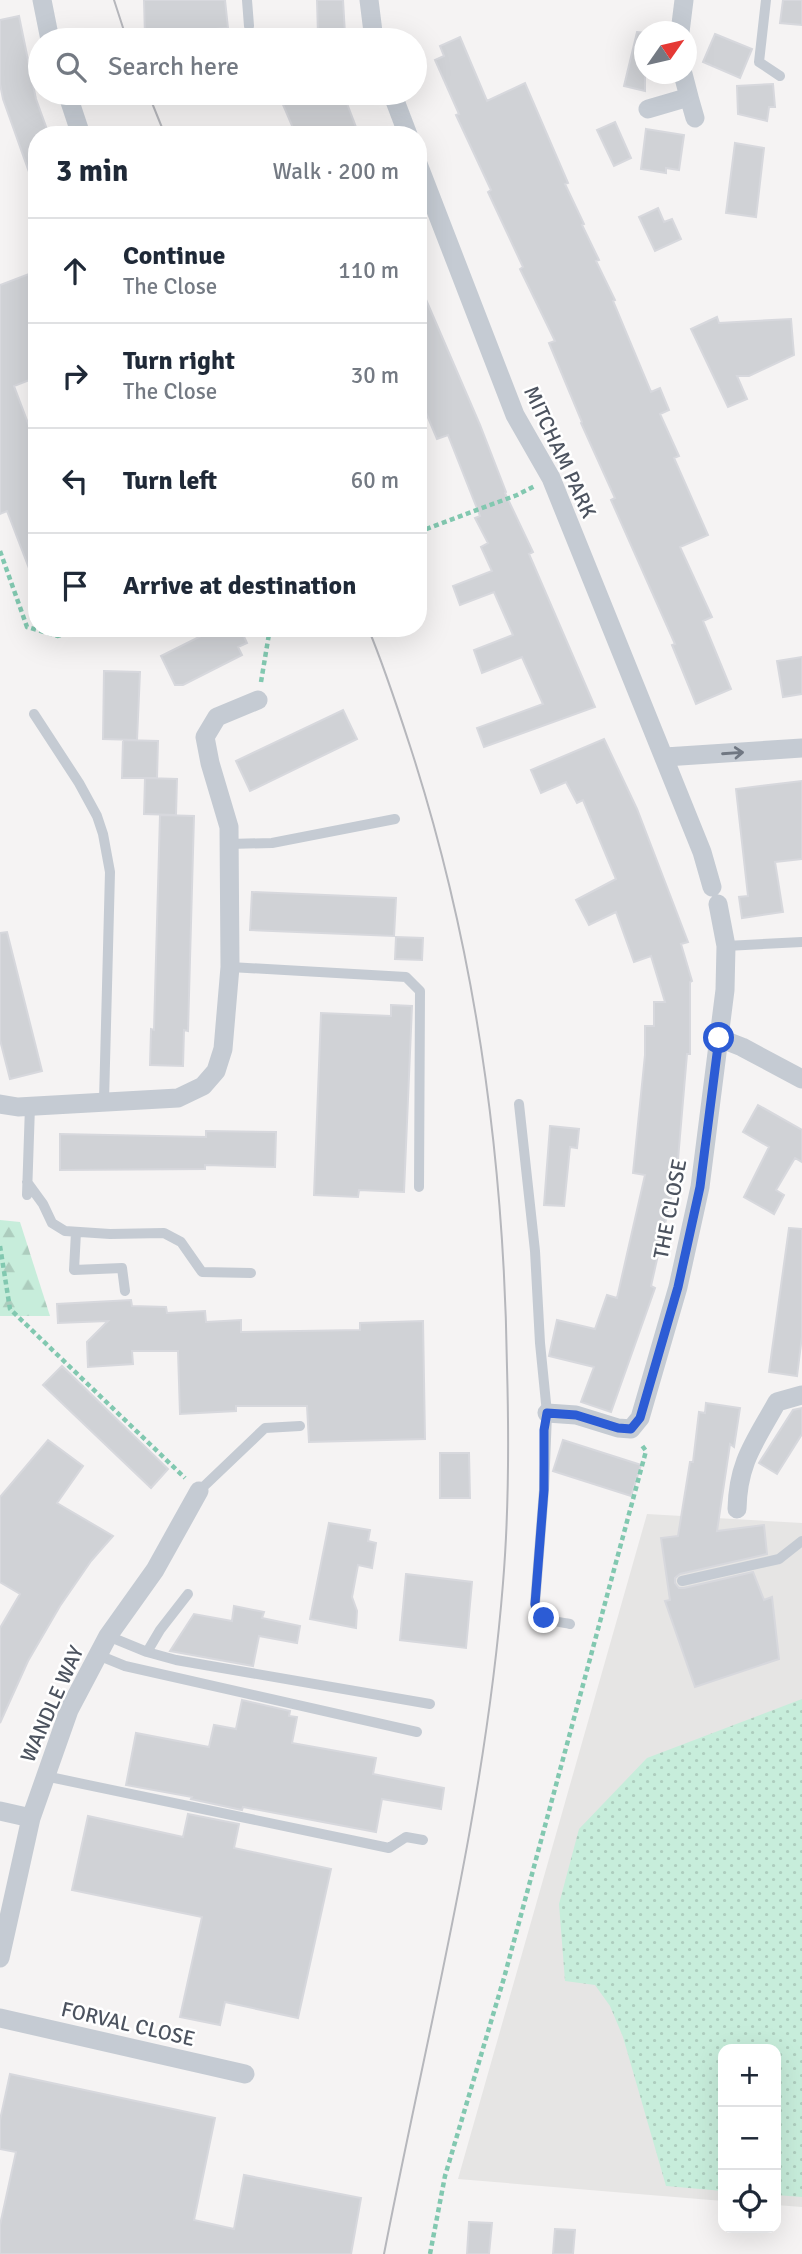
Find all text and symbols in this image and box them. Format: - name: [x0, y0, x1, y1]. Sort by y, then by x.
- north arrow: [634, 21, 697, 84]
- search box: [28, 28, 427, 105]
- icon: search: [52, 48, 90, 86]
- text: Search here: [108, 51, 239, 83]
- text: 3 min: [56, 153, 128, 190]
- text: Walk · 200 m: [273, 157, 399, 186]
- text: Continue: [123, 240, 225, 272]
- icon: ahead: [56, 252, 94, 290]
- text: 110 m: [338, 256, 399, 285]
- text: The Close: [123, 272, 217, 301]
- text: Turn right: [123, 345, 235, 377]
- icon: right: [56, 357, 94, 395]
- text: 30 m: [351, 361, 399, 390]
- text: The Close: [123, 377, 217, 406]
- street label: MITCHAM PARK: [518, 382, 602, 523]
- icon: left: [56, 462, 94, 500]
- text: Turn left: [123, 465, 217, 497]
- text: 60 m: [351, 466, 399, 495]
- icon: arrive: [56, 567, 94, 605]
- text: Arrive at destination: [123, 570, 356, 602]
- one-way arrow: [721, 746, 744, 759]
- route start: [703, 1022, 734, 1053]
- street label: THE CLOSE: [648, 1157, 692, 1261]
- route end: [528, 1602, 559, 1633]
- street label: WANDLE WAY: [15, 1641, 89, 1766]
- street label: FORVAL CLOSE: [59, 1996, 197, 2052]
- map controls: [718, 2044, 781, 2233]
- button: +: [718, 2044, 781, 2107]
- button: −: [718, 2107, 781, 2170]
- button: locate: [718, 2170, 781, 2233]

